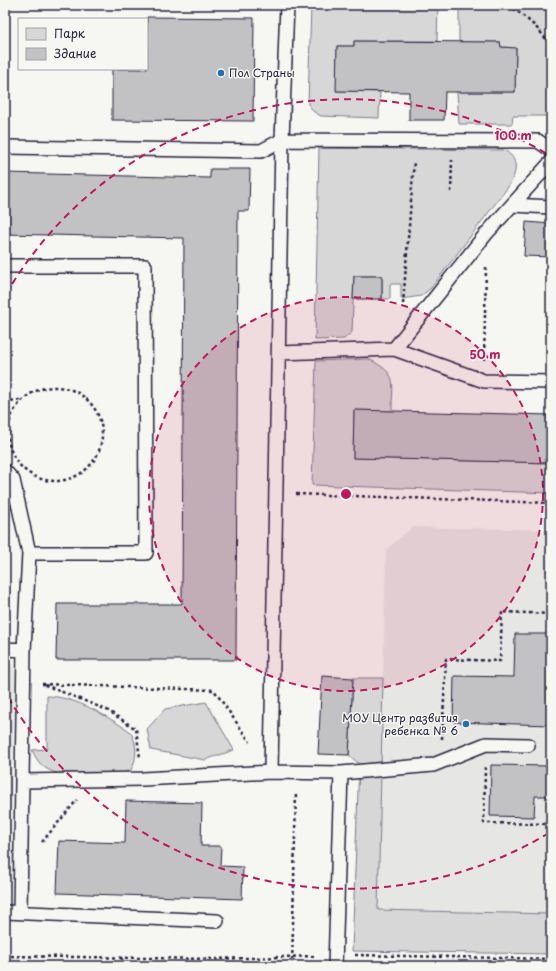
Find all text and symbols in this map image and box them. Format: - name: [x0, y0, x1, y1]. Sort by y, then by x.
- legend: [18, 18, 148, 70]
- text: Парк: [54, 24, 86, 42]
- text: Здание: [54, 44, 96, 62]
- place label: Пол Страны: [229, 64, 295, 81]
- marker: Пол Страны: [216, 68, 226, 78]
- text: 100 m: [494, 126, 532, 144]
- text: 50 m: [469, 345, 501, 363]
- centre of rings: [339, 487, 353, 501]
- place label: МОУ Центр развития ребенка № 6: [342, 709, 458, 739]
- marker: МОУ Центр развития ребенка № 6: [461, 719, 471, 729]

